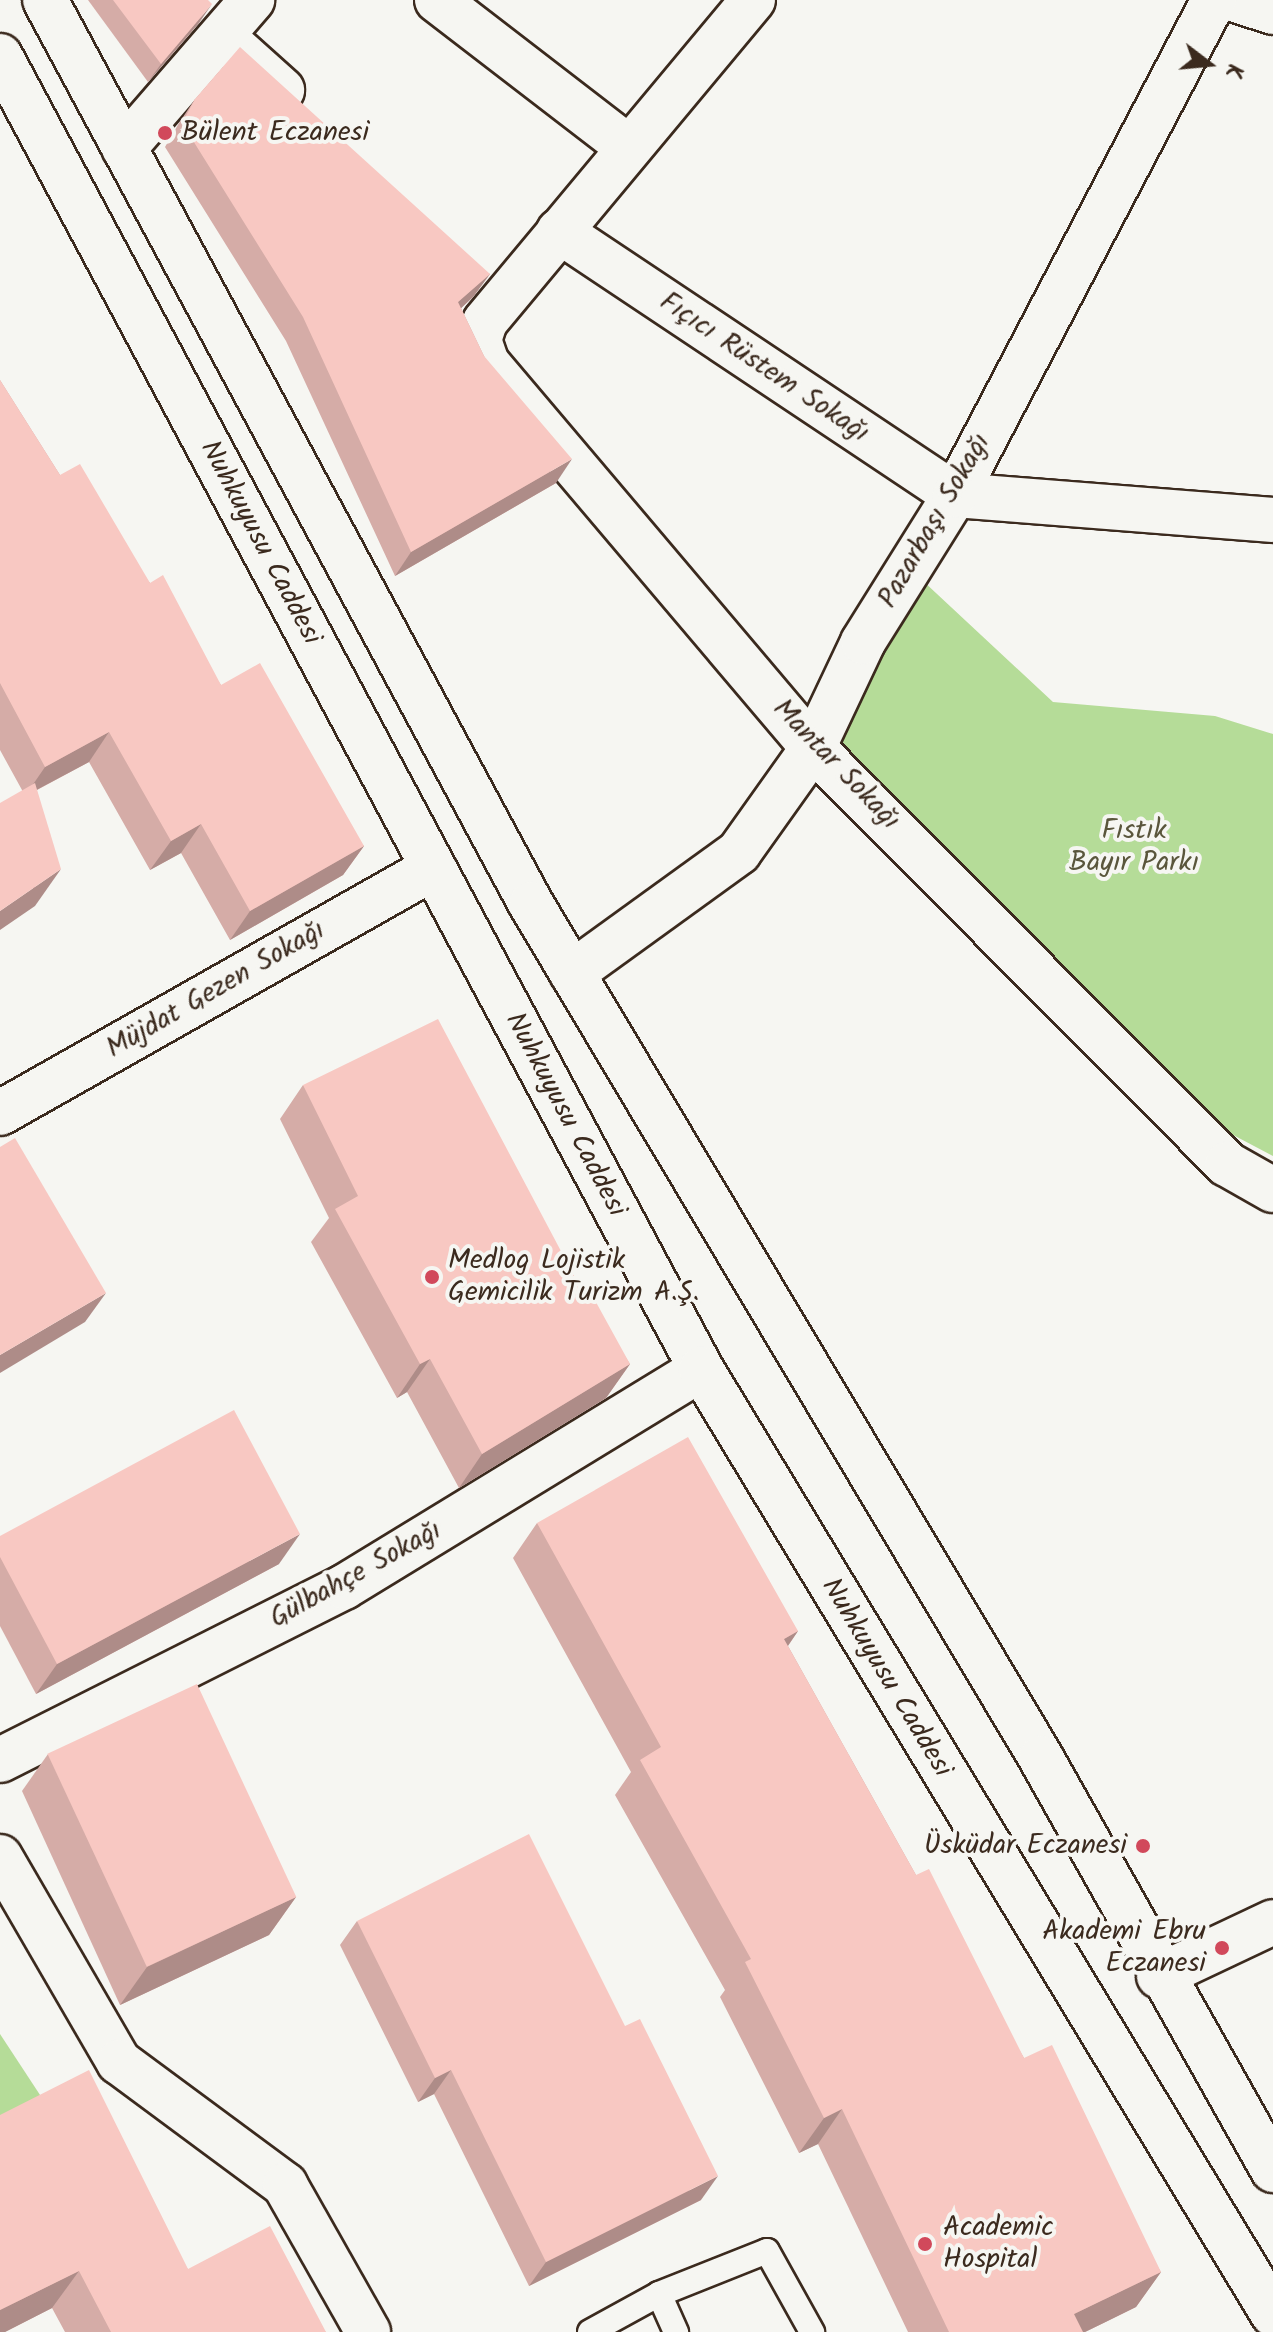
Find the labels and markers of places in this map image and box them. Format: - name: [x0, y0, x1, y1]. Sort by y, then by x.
- place label: Bülent Eczanesi: [181, 116, 369, 150]
- marker: Bülent Eczanesi: [156, 124, 174, 142]
- place label: Medlog Lojistik Gemicilik Turizm A.Ş.: [448, 1244, 699, 1310]
- marker: Medlog Lojistik Gemicilik Turizm A.Ş.: [423, 1268, 441, 1286]
- place label: Üsküdar Eczanesi: [924, 1829, 1127, 1863]
- marker: Üsküdar Eczanesi: [1134, 1837, 1152, 1855]
- place label: Akademi Ebru Eczanesi: [1042, 1915, 1206, 1981]
- marker: Akademi Ebru Eczanesi: [1213, 1939, 1231, 1957]
- place label: Academic Hospital: [943, 2211, 1054, 2277]
- marker: Academic Hospital: [914, 2233, 936, 2255]

